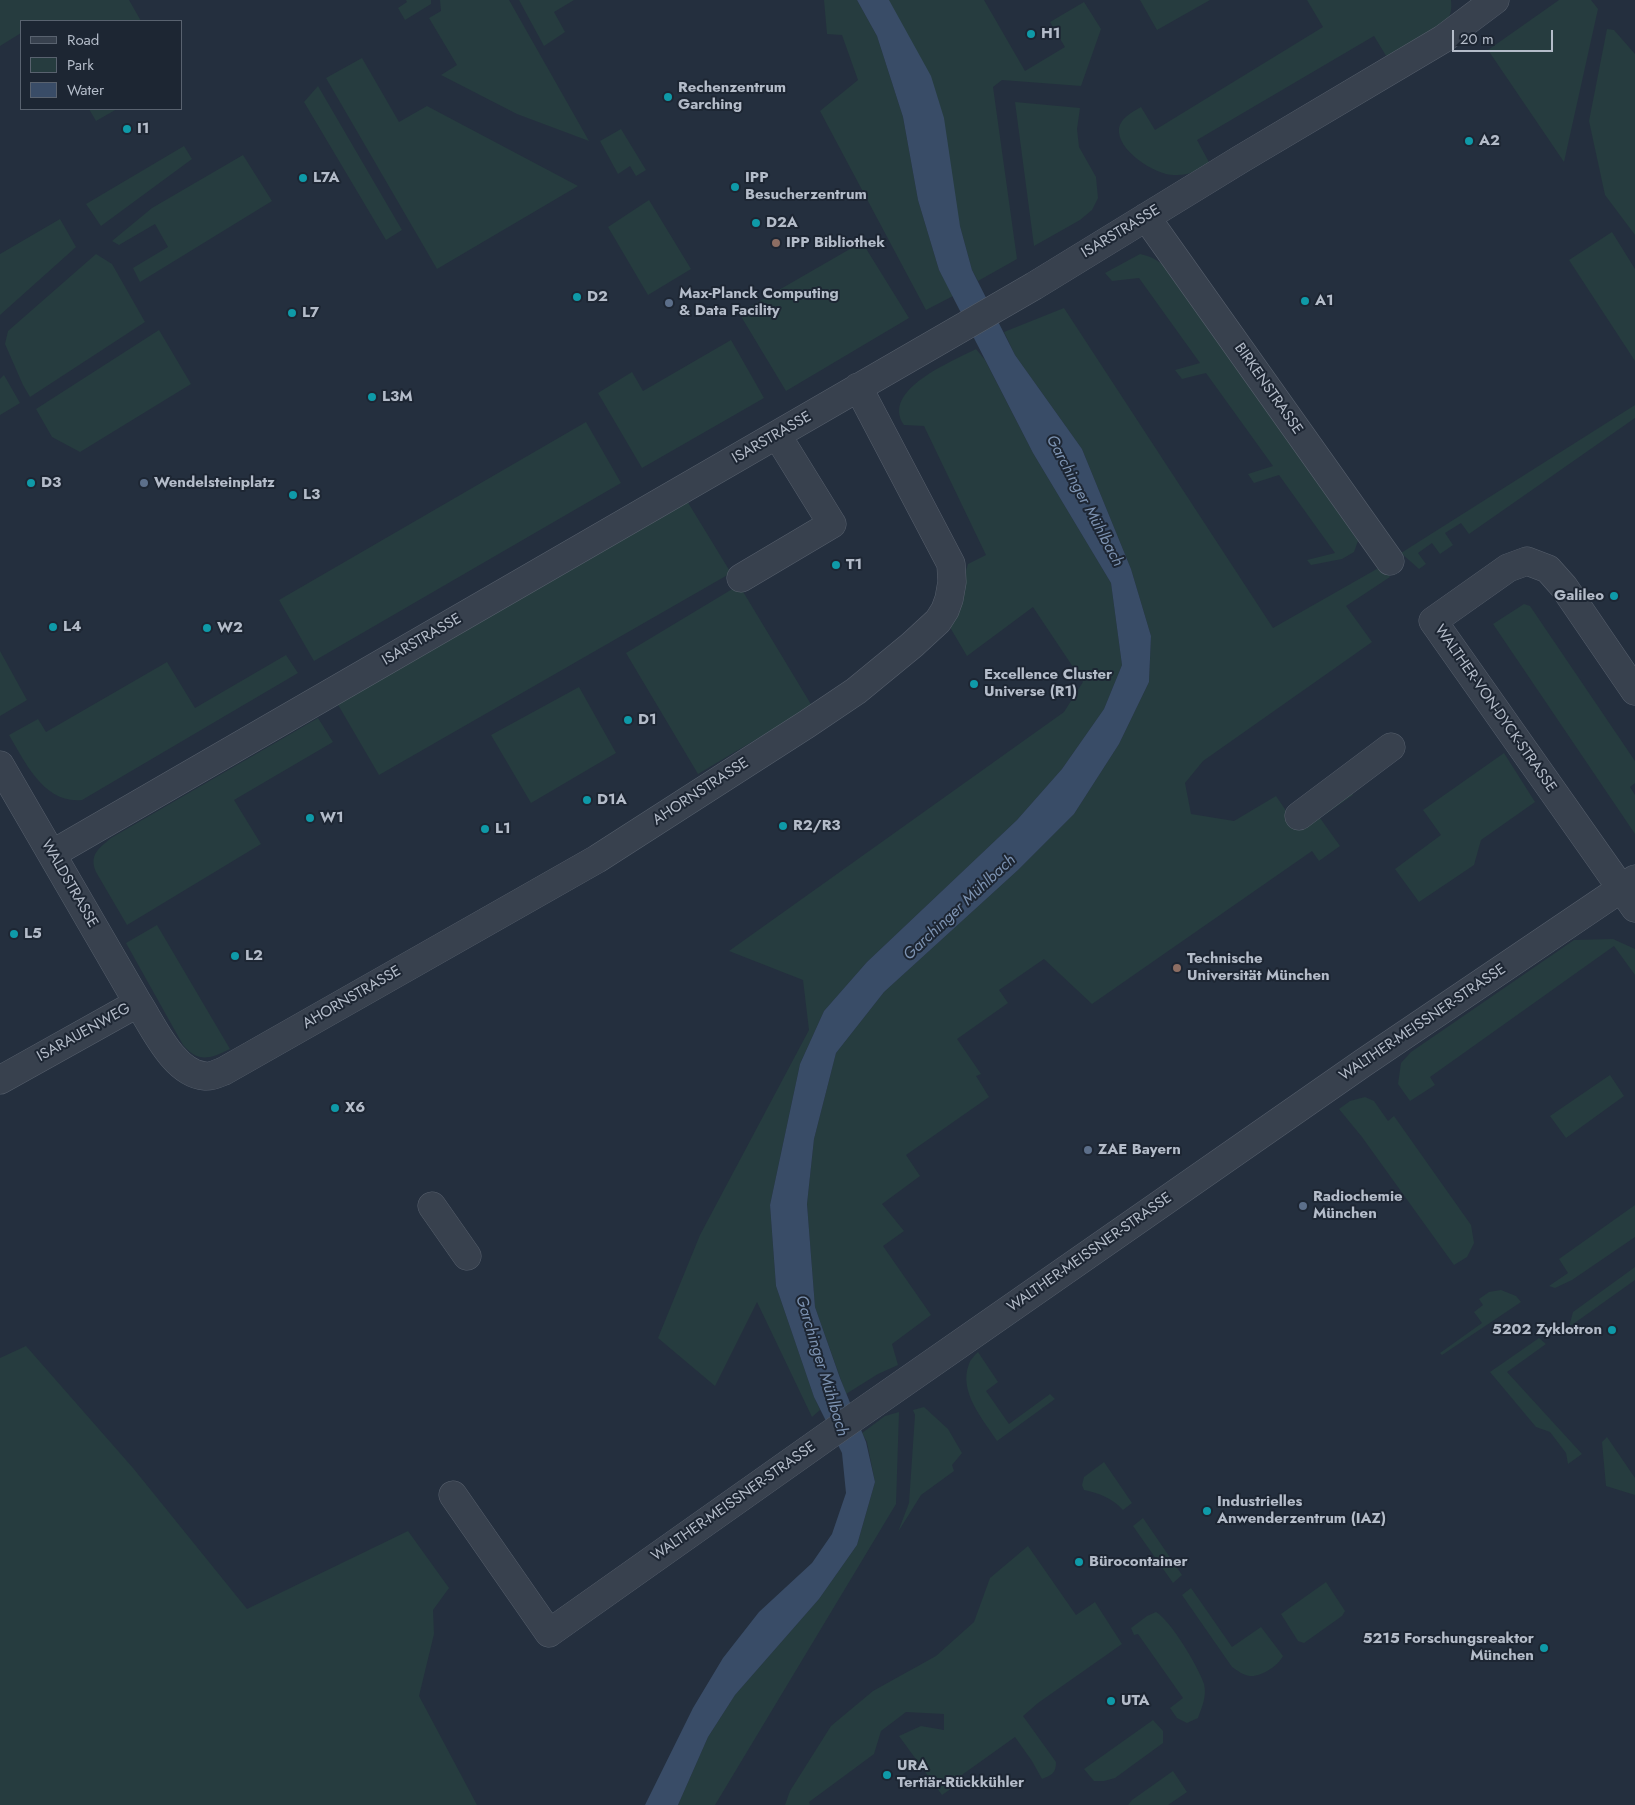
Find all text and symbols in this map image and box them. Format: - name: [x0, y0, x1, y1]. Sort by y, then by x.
- legend: [20, 20, 182, 110]
- scale bar: [1455, 20, 1556, 52]
- place label: H1: [1041, 25, 1060, 43]
- marker: H1: [1025, 28, 1037, 40]
- text: 20 m: [1460, 28, 1494, 50]
- text: Road: [67, 29, 99, 51]
- text: Park: [67, 54, 94, 76]
- text: Water: [67, 79, 104, 101]
- place label: Rechenzentrum Garching: [678, 79, 786, 114]
- marker: Rechenzentrum Garching: [662, 91, 674, 103]
- place label: I1: [137, 120, 149, 138]
- marker: I1: [121, 123, 133, 135]
- place label: A2: [1479, 132, 1500, 150]
- marker: A2: [1463, 135, 1475, 147]
- place label: L7A: [313, 169, 339, 187]
- place label: IPP Besucherzentrum: [745, 169, 867, 204]
- marker: L7A: [297, 172, 309, 184]
- marker: IPP Besucherzentrum: [729, 181, 741, 193]
- street label: ISARSTRASSE: [1078, 202, 1164, 262]
- place label: D2A: [766, 214, 798, 232]
- marker: D2A: [750, 217, 762, 229]
- place label: IPP Bibliothek: [786, 234, 885, 252]
- marker: IPP Bibliothek: [770, 237, 782, 249]
- place label: Max-Planck Computing & Data Facility: [679, 285, 839, 320]
- place label: D2: [587, 288, 608, 306]
- marker: D2: [571, 291, 583, 303]
- place label: A1: [1315, 292, 1334, 310]
- marker: A1: [1299, 295, 1311, 307]
- marker: Max-Planck Computing & Data Facility: [663, 297, 675, 309]
- place label: L7: [302, 304, 319, 322]
- marker: L7: [286, 307, 298, 319]
- street label: BIRKENSTRASSE: [1230, 340, 1306, 438]
- place label: L3M: [382, 388, 413, 406]
- marker: L3M: [366, 391, 378, 403]
- street label: ISARSTRASSE: [729, 408, 815, 468]
- water label: Garchinger Mühlbach: [1041, 432, 1127, 570]
- place label: D3: [41, 474, 61, 492]
- place label: Wendelsteinplatz: [154, 474, 275, 492]
- marker: D3: [25, 477, 37, 489]
- marker: Wendelsteinplatz: [138, 477, 150, 489]
- place label: L3: [303, 486, 320, 504]
- marker: L3: [287, 489, 299, 501]
- place label: T1: [846, 556, 862, 574]
- marker: T1: [830, 559, 842, 571]
- place label: Galileo: [1554, 587, 1604, 605]
- marker: Galileo: [1608, 590, 1620, 602]
- street label: ISARSTRASSE: [379, 610, 465, 670]
- place label: L4: [63, 618, 81, 636]
- place label: W2: [217, 619, 243, 637]
- marker: L4: [47, 621, 59, 633]
- marker: W2: [201, 622, 213, 634]
- street label: WALTHER-VON-DYCK-STRASSE: [1430, 622, 1560, 796]
- place label: Excellence Cluster Universe (R1): [984, 666, 1112, 701]
- marker: Excellence Cluster Universe (R1): [968, 678, 980, 690]
- place label: D1: [638, 711, 657, 729]
- marker: D1: [622, 714, 634, 726]
- street label: AHORNSTRASSE: [650, 754, 752, 830]
- place label: D1A: [597, 791, 627, 809]
- marker: D1A: [581, 794, 593, 806]
- place label: W1: [320, 809, 344, 827]
- marker: W1: [304, 812, 316, 824]
- place label: R2/R3: [793, 817, 841, 835]
- place label: L1: [495, 820, 511, 838]
- marker: R2/R3: [777, 820, 789, 832]
- marker: L1: [479, 823, 491, 835]
- street label: WALDSTRASSE: [37, 837, 101, 931]
- water label: Garchinger Mühlbach: [900, 851, 1020, 965]
- place label: L5: [24, 925, 42, 943]
- marker: L5: [8, 928, 20, 940]
- place label: L2: [245, 947, 263, 965]
- marker: L2: [229, 950, 241, 962]
- place label: Technische Universität München: [1187, 950, 1330, 985]
- street label: WALTHER-MEISSNER-STRASSE: [1336, 961, 1510, 1085]
- marker: Technische Universität München: [1171, 962, 1183, 974]
- street label: AHORNSTRASSE: [300, 963, 404, 1033]
- street label: ISARAUENWEG: [34, 1000, 134, 1066]
- place label: X6: [345, 1099, 365, 1117]
- marker: X6: [329, 1102, 341, 1114]
- place label: ZAE Bayern: [1098, 1141, 1181, 1159]
- marker: ZAE Bayern: [1082, 1144, 1094, 1156]
- place label: Radiochemie München: [1313, 1188, 1403, 1223]
- street label: WALTHER-MEISSNER-STRASSE: [1004, 1189, 1176, 1317]
- marker: Radiochemie München: [1297, 1200, 1309, 1212]
- water label: Garchinger Mühlbach: [790, 1293, 852, 1439]
- place label: 5202 Zyklotron: [1492, 1321, 1602, 1339]
- marker: 5202 Zyklotron: [1606, 1324, 1618, 1336]
- street label: WALTHER-MEISSNER-STRASSE: [648, 1438, 820, 1566]
- place label: Industrielles Anwenderzentrum (IAZ): [1217, 1493, 1386, 1528]
- marker: Industrielles Anwenderzentrum (IAZ): [1201, 1505, 1213, 1517]
- place label: Bürocontainer: [1089, 1553, 1188, 1571]
- marker: Bürocontainer: [1073, 1556, 1085, 1568]
- place label: 5215 Forschungsreaktor München: [1363, 1630, 1534, 1665]
- marker: 5215 Forschungsreaktor München: [1538, 1642, 1550, 1654]
- place label: UTA: [1121, 1692, 1149, 1710]
- marker: UTA: [1105, 1695, 1117, 1707]
- place label: URA Tertiär-Rückkühler: [897, 1757, 1024, 1792]
- marker: URA Tertiär-Rückkühler: [881, 1769, 893, 1781]

